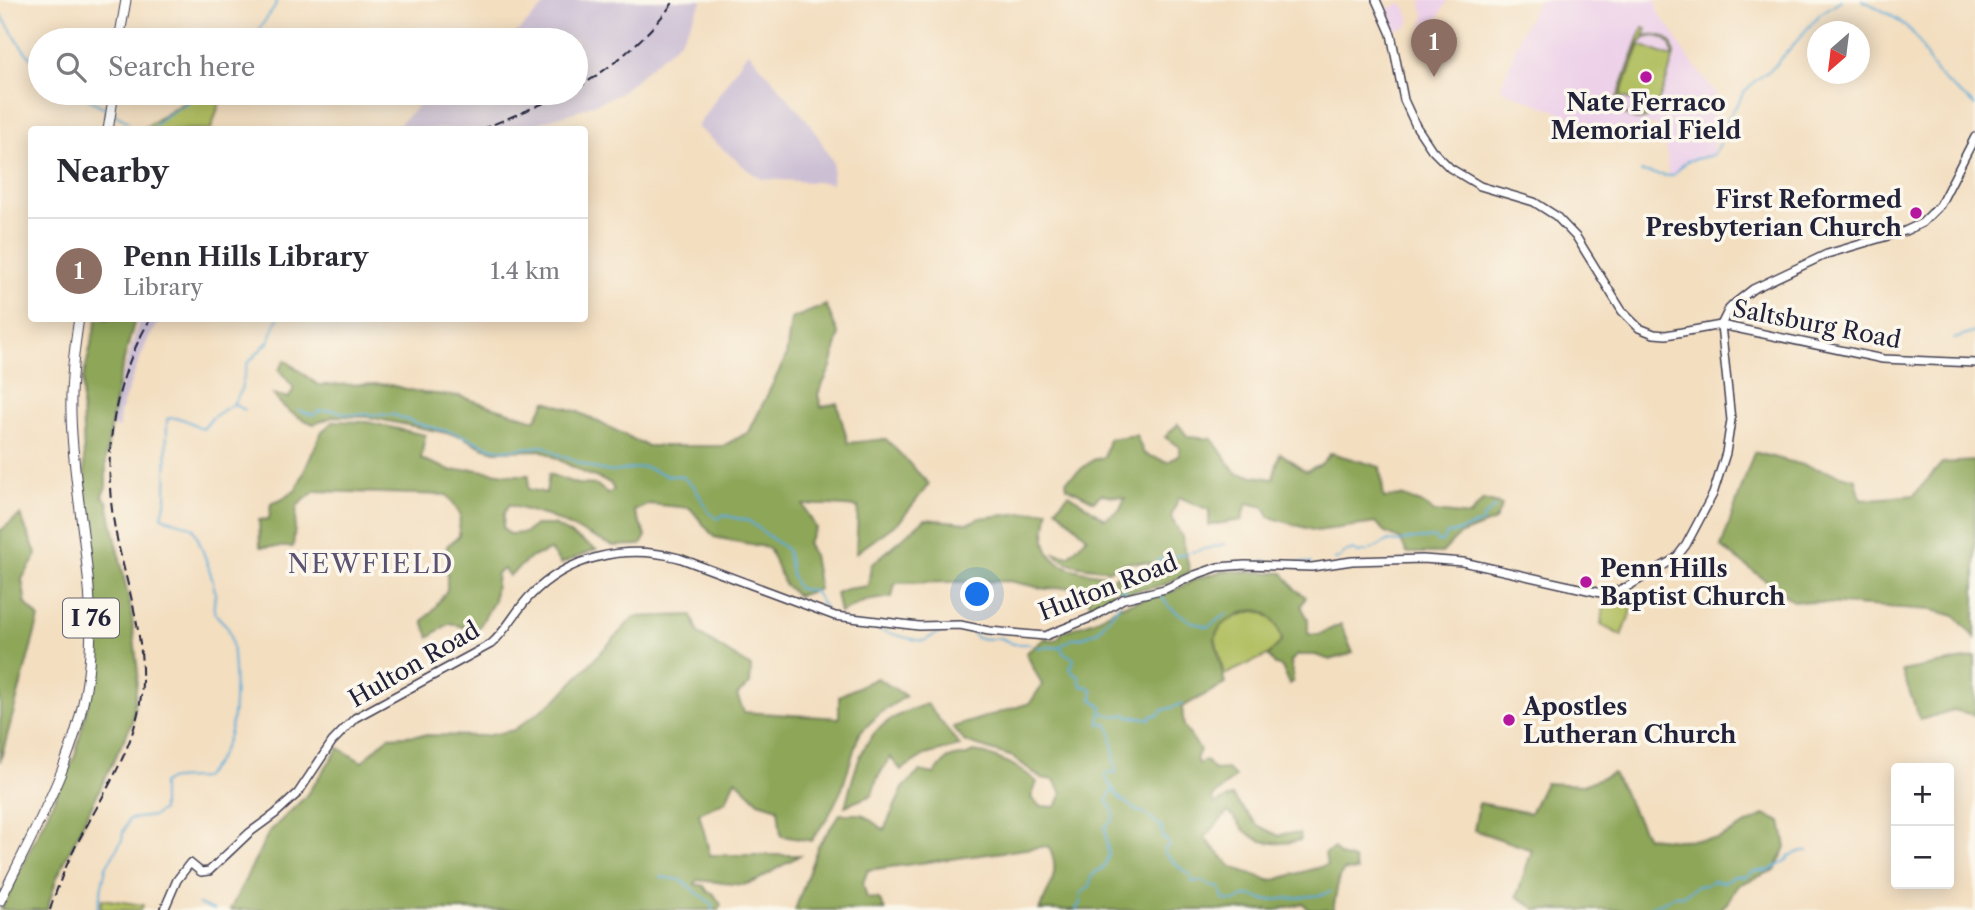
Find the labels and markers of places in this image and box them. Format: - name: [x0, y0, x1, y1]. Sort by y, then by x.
- pin: 1: [1411, 19, 1457, 77]
- marker: Nate Ferraco Memorial Field: [1638, 69, 1654, 85]
- place label: Nate Ferraco Memorial Field: [1551, 88, 1741, 145]
- place label: First Reformed Presbyterian Church: [1645, 185, 1903, 242]
- marker: First Reformed Presbyterian Church: [1908, 205, 1924, 221]
- place label: Penn Hills Baptist Church: [1600, 554, 1786, 611]
- marker: Penn Hills Baptist Church: [1578, 574, 1594, 590]
- place label: Apostles Lutheran Church: [1522, 692, 1737, 749]
- marker: Apostles Lutheran Church: [1501, 712, 1517, 728]

